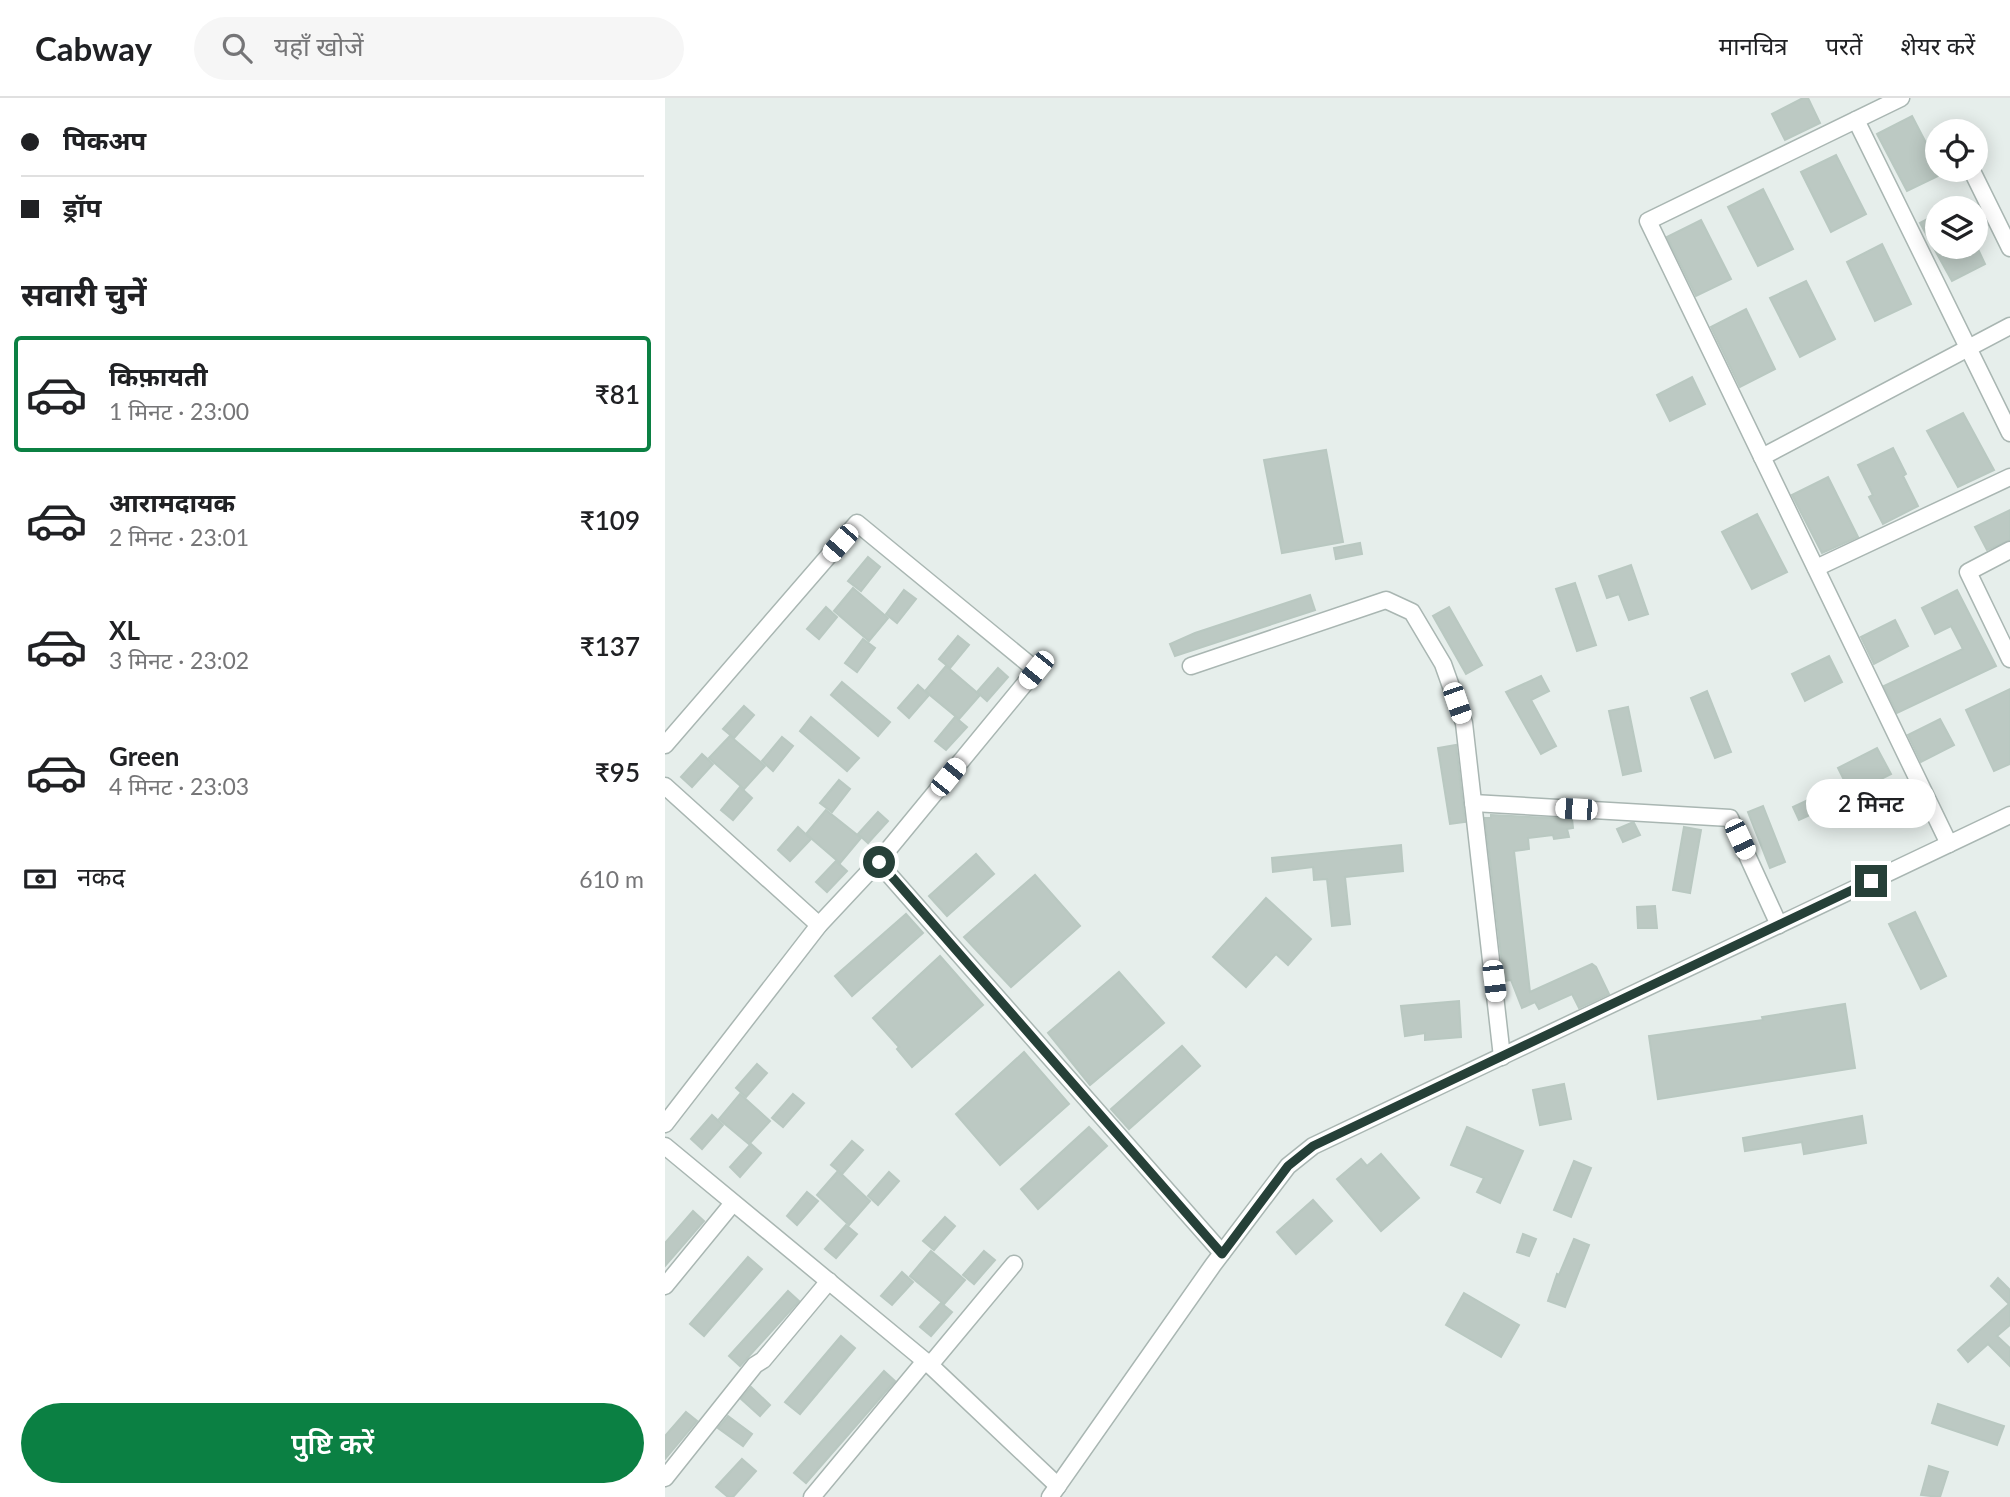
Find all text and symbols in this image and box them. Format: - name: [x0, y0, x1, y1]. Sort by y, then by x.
- search box: [194, 17, 684, 80]
- text: Cabway: [35, 28, 152, 68]
- icon: search: [218, 29, 256, 67]
- text: यहाँ खोजें: [274, 30, 364, 62]
- text: मानचित्र: [1719, 31, 1787, 60]
- text: परतें: [1825, 31, 1863, 60]
- text: शेयर करें: [1901, 31, 1975, 60]
- map controls: [1925, 119, 1988, 259]
- button: locate: [1925, 119, 1988, 182]
- text: पिकअप: [63, 124, 146, 156]
- text: ड्रॉप: [63, 191, 101, 223]
- button: layers: [1925, 196, 1988, 259]
- text: सवारी चुनें: [21, 274, 147, 313]
- text: किफ़ायती: [109, 360, 208, 392]
- icon: car: [25, 363, 88, 426]
- text: ₹81: [595, 378, 640, 410]
- text: 1 मिनट · 23:00: [109, 397, 249, 425]
- text: आरामदायक: [109, 486, 235, 518]
- icon: car: [25, 489, 88, 552]
- text: ₹109: [580, 504, 640, 536]
- car: [819, 520, 862, 566]
- text: 2 मिनट · 23:01: [109, 523, 249, 551]
- text: XL: [109, 614, 140, 646]
- icon: car: [25, 615, 88, 678]
- text: ₹137: [580, 630, 640, 662]
- text: 3 मिनट · 23:02: [109, 646, 249, 674]
- car: [1015, 647, 1058, 693]
- car: [1441, 680, 1474, 726]
- text: Green: [109, 740, 179, 772]
- icon: car: [25, 741, 88, 804]
- car: [927, 754, 970, 800]
- text: ₹95: [595, 756, 640, 788]
- text: 4 मिनट · 23:03: [109, 772, 249, 800]
- callout: 2 मिनट: [1806, 780, 1936, 828]
- text: 2 मिनट: [1838, 789, 1904, 817]
- car: [1555, 797, 1598, 821]
- car: [1722, 816, 1759, 862]
- route start: [863, 846, 895, 878]
- icon: cash: [21, 860, 59, 898]
- text: नकद: [77, 860, 125, 892]
- text: 610 m: [579, 865, 644, 893]
- route end: [1855, 865, 1887, 897]
- car: [1482, 959, 1507, 1003]
- button: पुष्टि करें: [21, 1403, 644, 1483]

